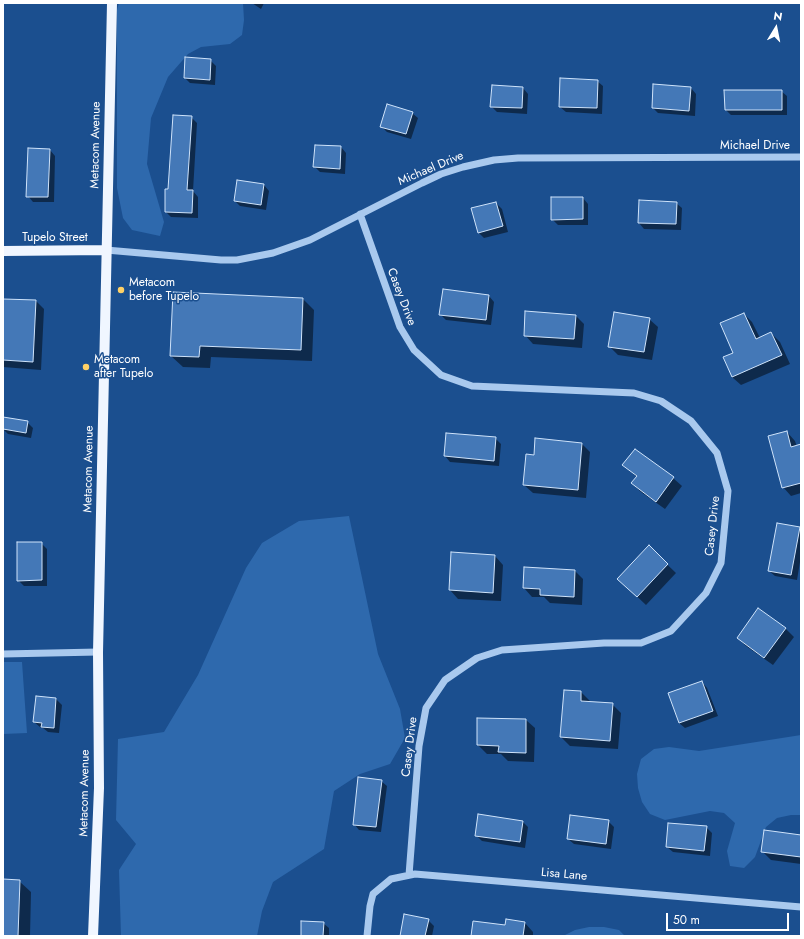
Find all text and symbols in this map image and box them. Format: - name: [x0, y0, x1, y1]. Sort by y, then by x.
- north arrow: [756, 8, 796, 48]
- text: N: [772, 8, 784, 25]
- street label: Metacom Avenue: [88, 101, 104, 189]
- street label: Michael Drive: [720, 139, 790, 153]
- street label: Michael Drive: [396, 149, 466, 189]
- street label: Tupelo Street: [22, 231, 88, 245]
- street label: Casey Drive: [383, 266, 419, 328]
- place label: Metacom before Tupelo: [129, 276, 199, 304]
- marker: Metacom before Tupelo: [116, 285, 126, 295]
- place label: Metacom after Tupelo: [94, 353, 153, 381]
- marker: Metacom after Tupelo: [81, 362, 91, 372]
- street label: Metacom Avenue: [81, 425, 97, 513]
- street label: Casey Drive: [703, 495, 723, 557]
- street label: Casey Drive: [399, 716, 421, 778]
- street label: Metacom Avenue: [77, 749, 93, 837]
- street label: Lisa Lane: [540, 866, 588, 884]
- scale bar: [668, 905, 791, 931]
- text: 50 m: [673, 911, 700, 929]

